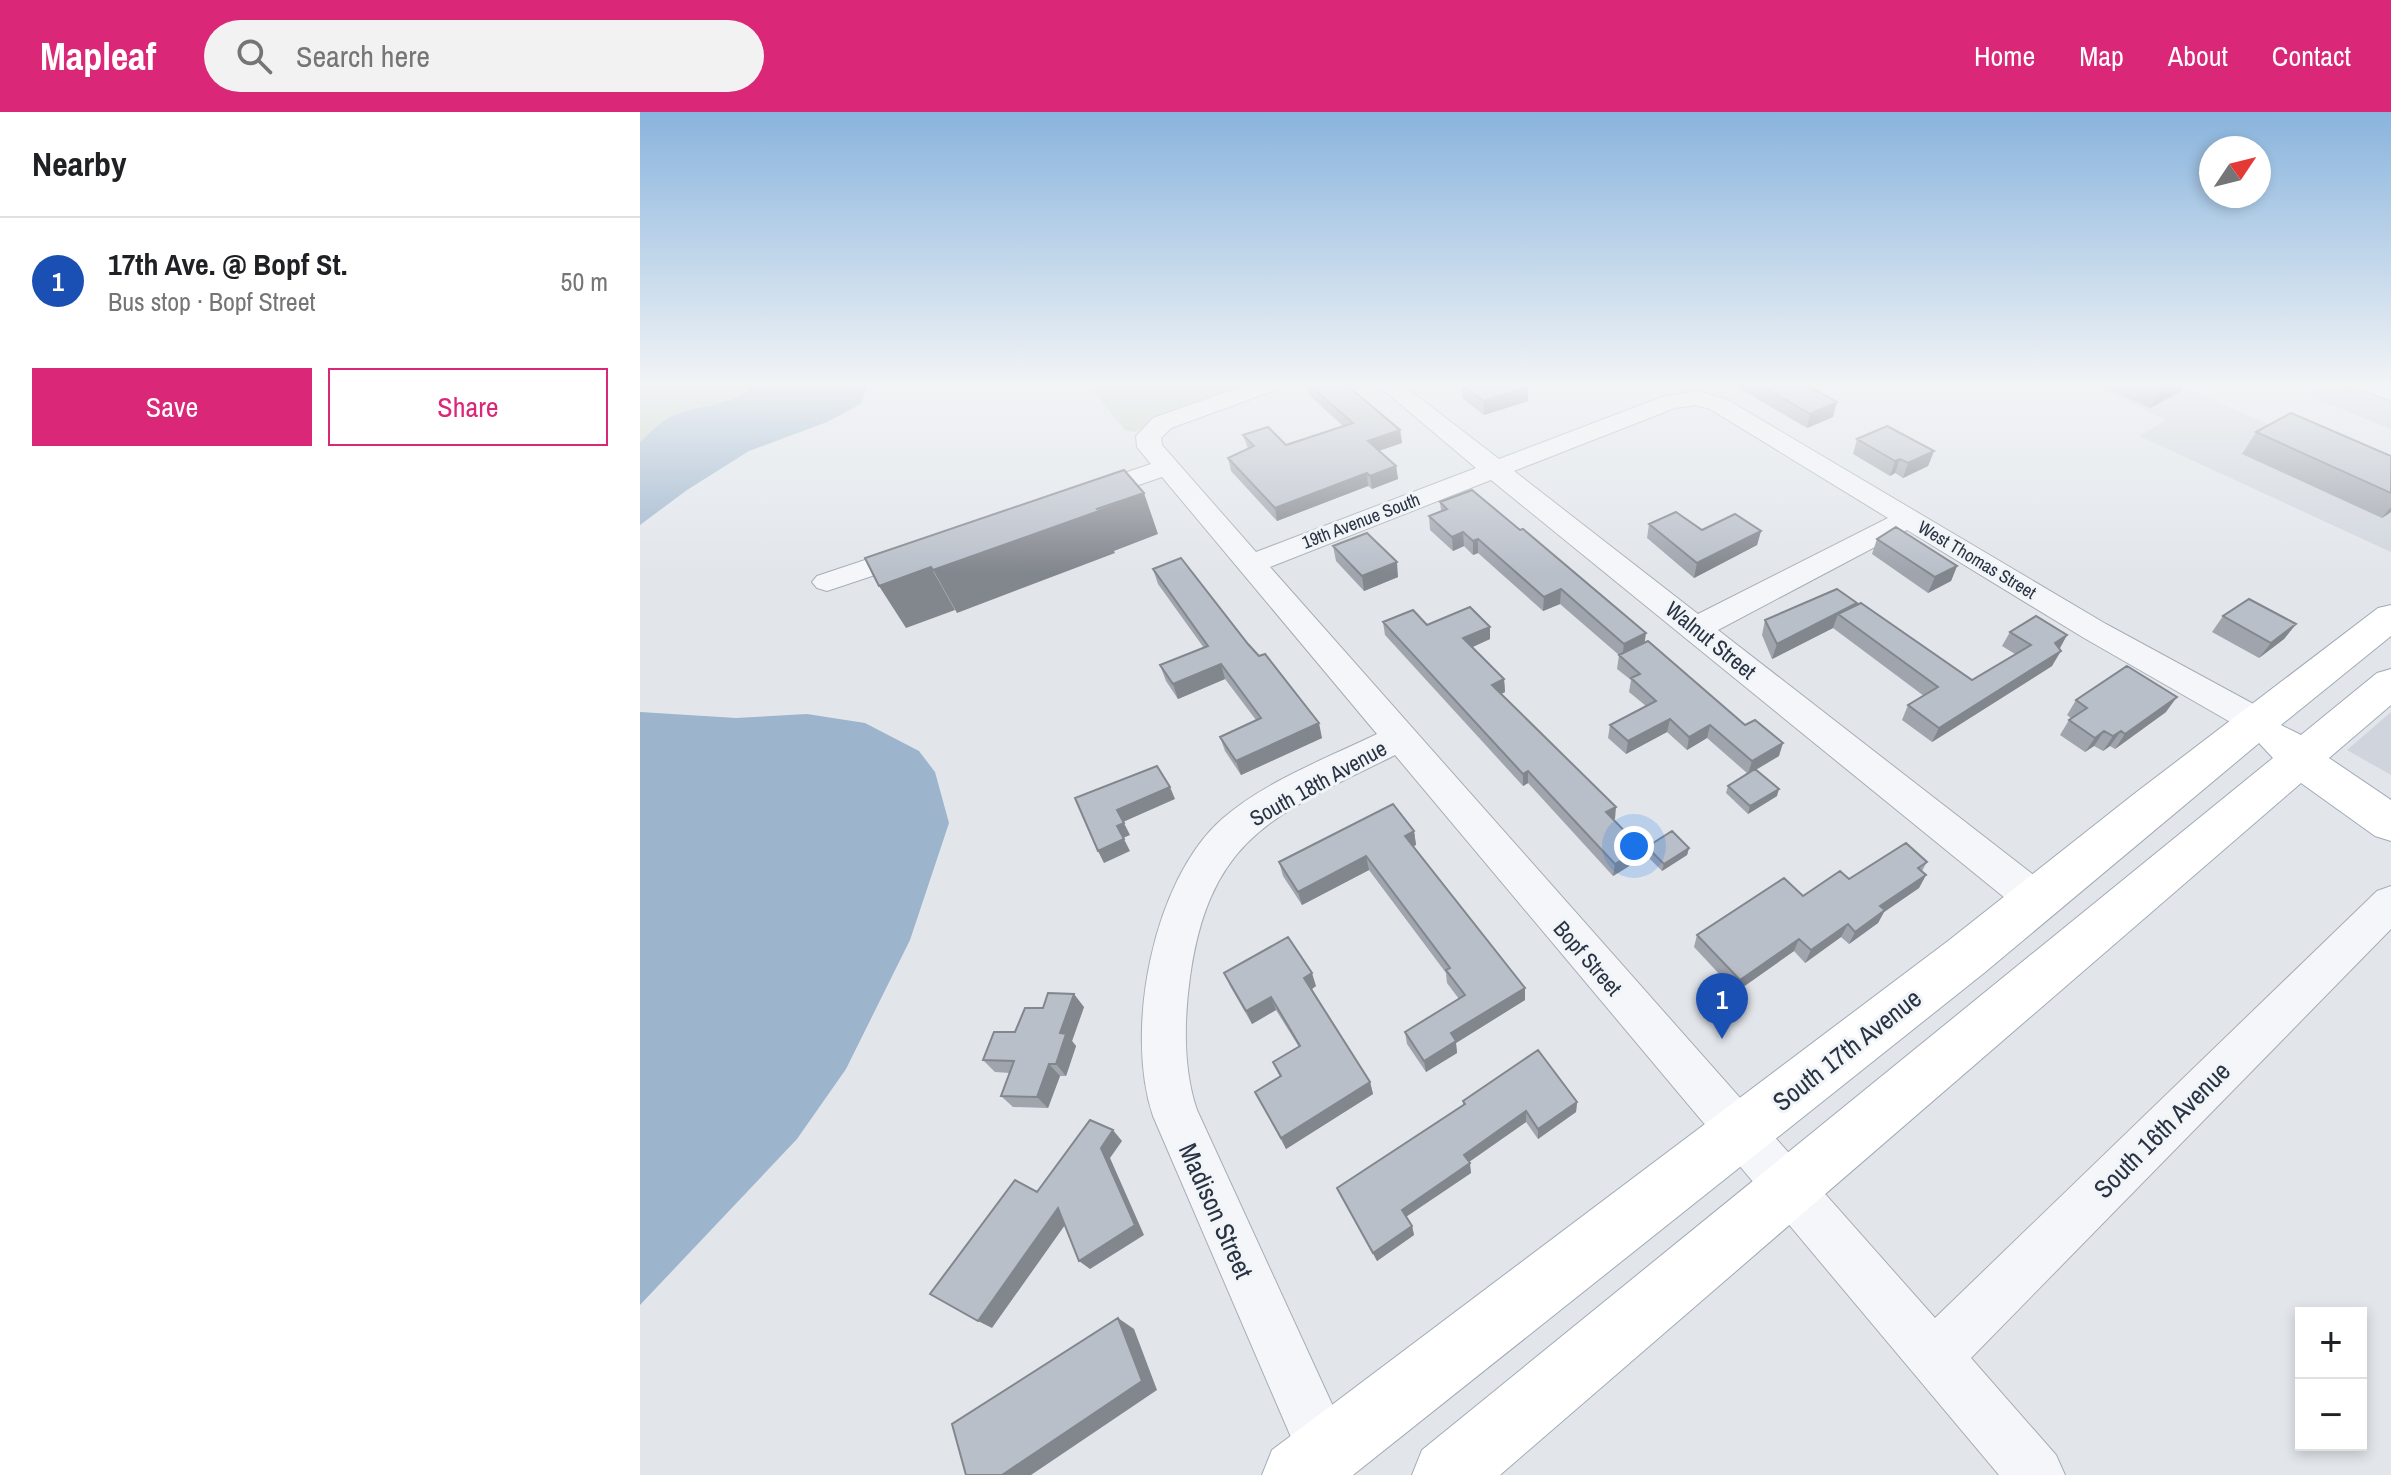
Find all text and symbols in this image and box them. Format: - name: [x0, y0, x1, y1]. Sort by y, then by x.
- search box: [204, 20, 764, 92]
- text: Mapleaf: [40, 31, 156, 82]
- icon: search: [232, 34, 276, 78]
- text: Search here: [296, 36, 430, 76]
- text: Home: [1974, 37, 2035, 75]
- text: Map: [2079, 37, 2124, 75]
- text: About: [2168, 37, 2228, 75]
- text: Contact: [2272, 37, 2351, 75]
- north arrow: [2199, 136, 2271, 208]
- text: Nearby: [32, 141, 127, 187]
- text: 17th Ave. @ Bopf St.: [108, 244, 348, 284]
- text: 1: [52, 264, 64, 299]
- text: 50 m: [561, 264, 608, 299]
- text: Bus stop · Bopf Street: [108, 284, 315, 319]
- button: Save: [32, 368, 312, 446]
- button: Share: [328, 368, 608, 446]
- street label: 19th Avenue South: [1298, 487, 1423, 555]
- street label: West Thomas Street: [1913, 514, 2041, 605]
- street label: Walnut Street: [1659, 594, 1763, 686]
- street label: South 18th Avenue: [1244, 733, 1392, 833]
- your location: [1614, 826, 1654, 866]
- street label: Bopf Street: [1547, 914, 1629, 1002]
- pin: 1: [1696, 973, 1748, 1039]
- street label: South 17th Avenue: [1765, 980, 1928, 1119]
- street label: South 16th Avenue: [2086, 1054, 2238, 1206]
- street label: Madison Street: [1171, 1138, 1262, 1284]
- map controls: [2295, 1307, 2367, 1451]
- button: +: [2295, 1307, 2367, 1379]
- button: −: [2295, 1379, 2367, 1451]

